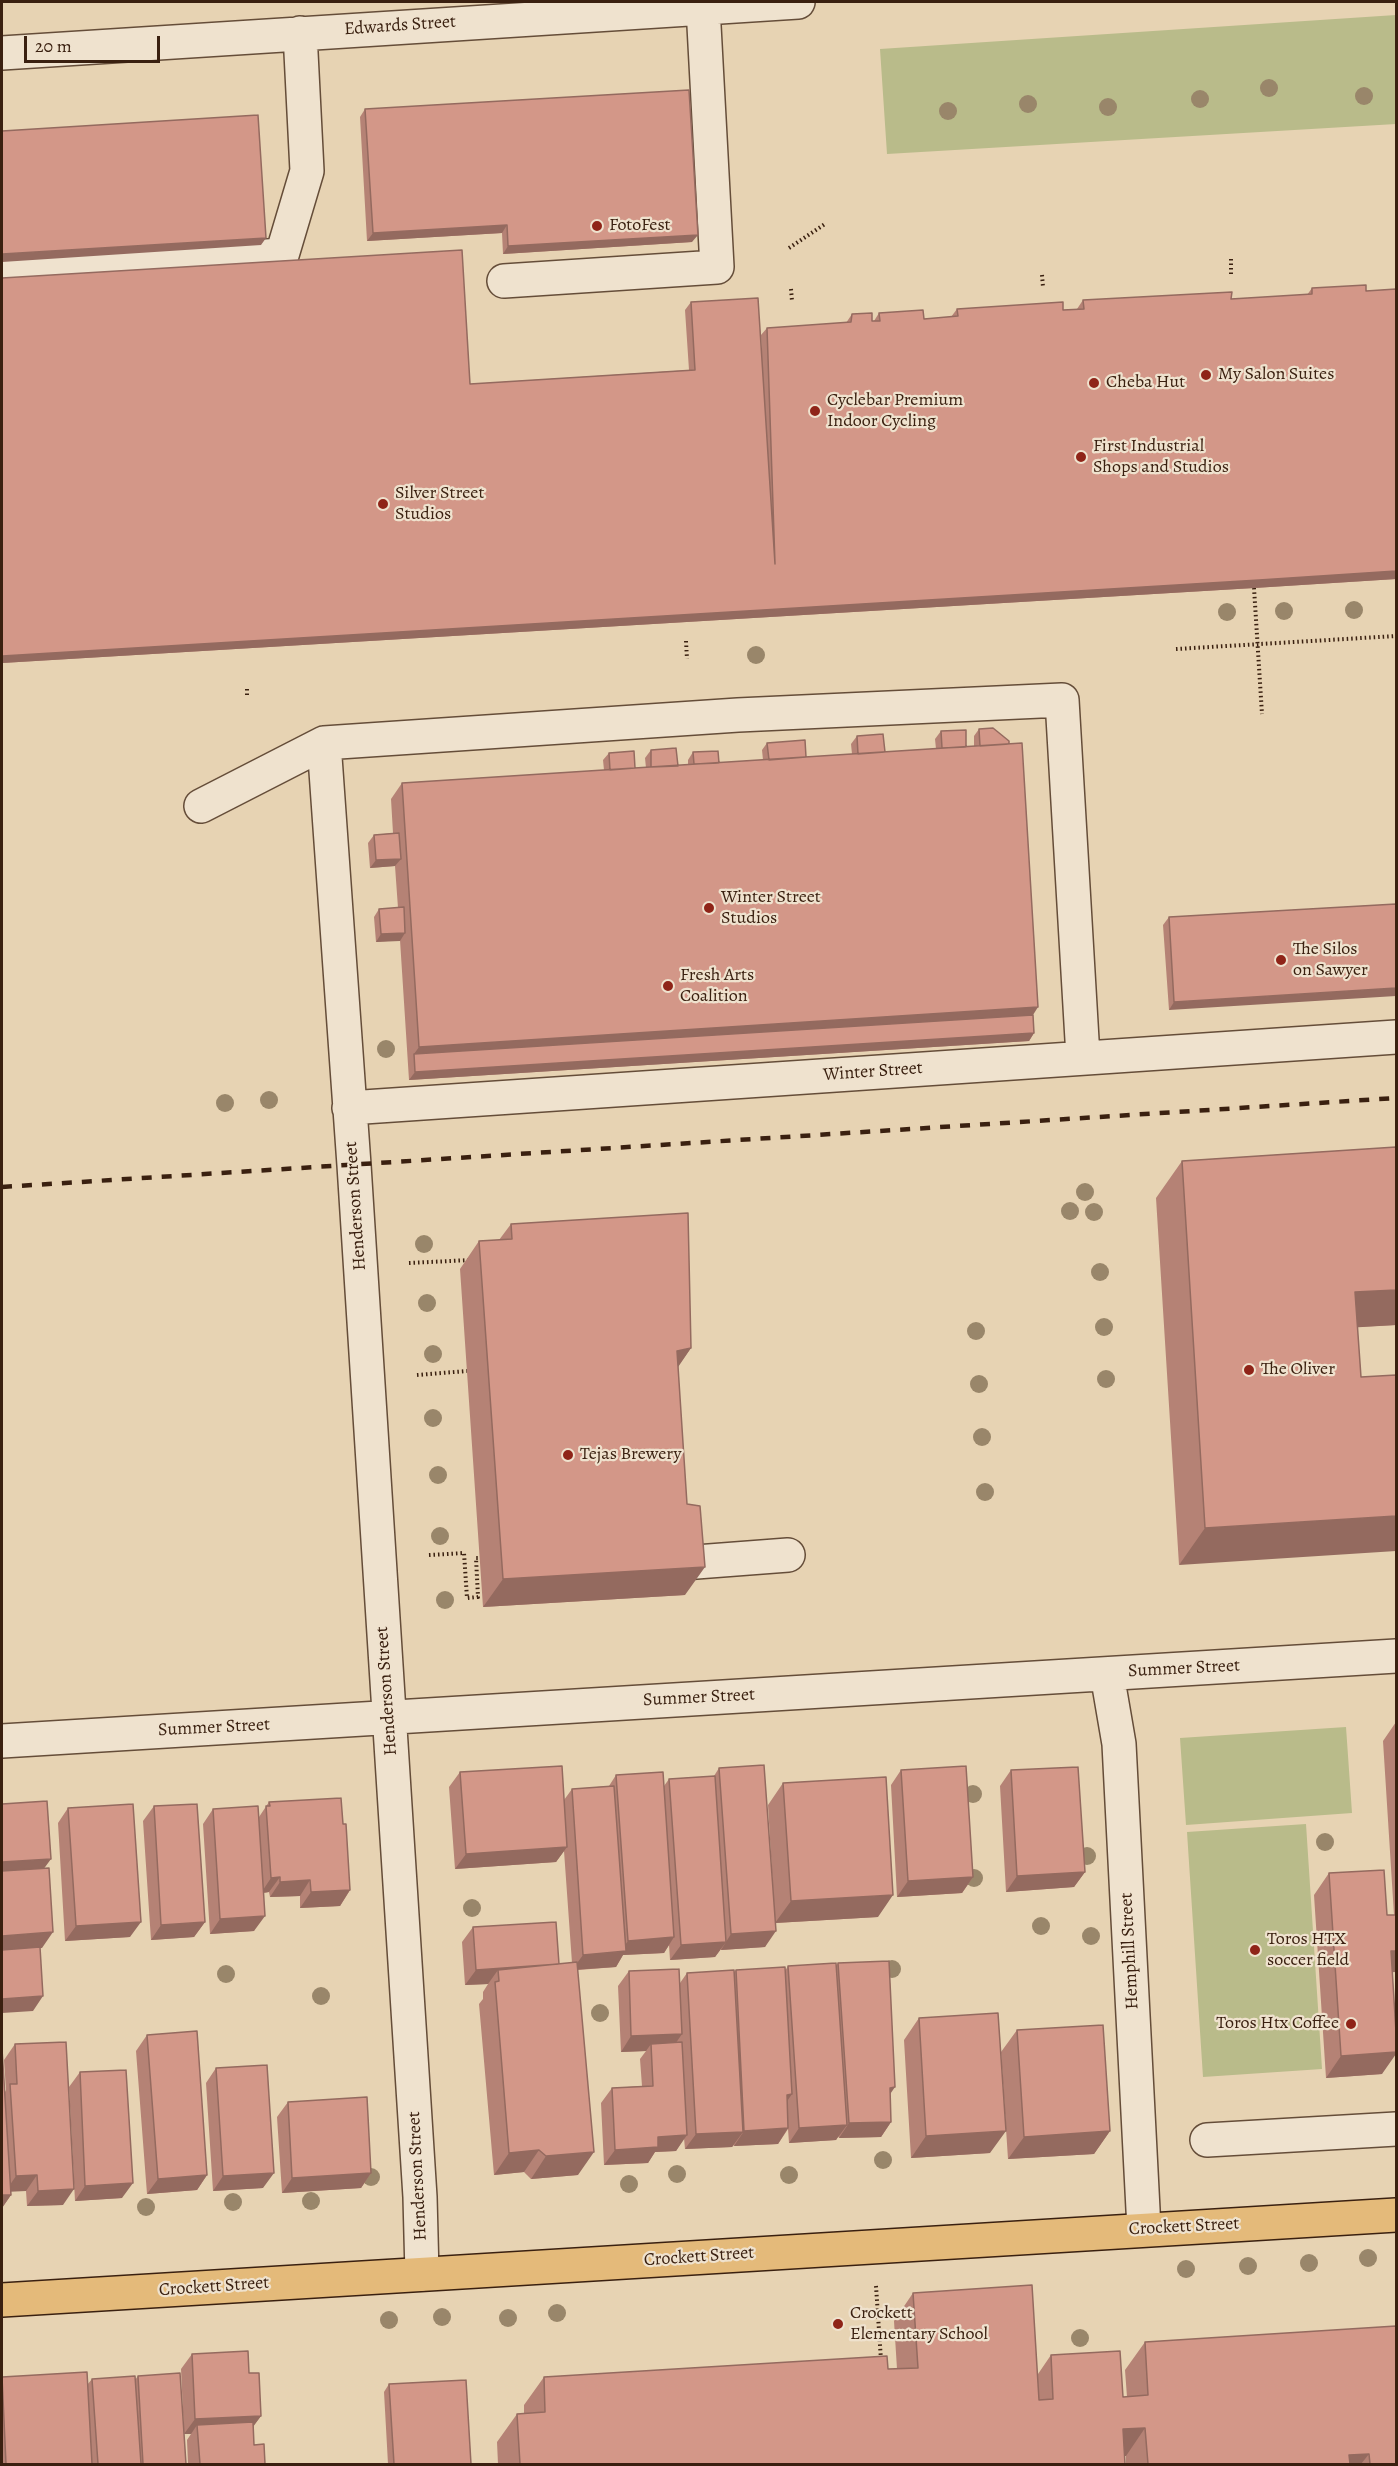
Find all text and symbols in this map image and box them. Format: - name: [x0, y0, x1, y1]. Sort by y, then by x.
- street label: Edwards Street: [343, 11, 457, 41]
- scale bar: [27, 24, 164, 62]
- text: 20 m: [35, 34, 72, 58]
- place label: FotoFest: [609, 215, 671, 237]
- marker: FotoFest: [590, 219, 604, 233]
- place label: My Salon Suites: [1218, 364, 1334, 386]
- marker: My Salon Suites: [1199, 368, 1213, 382]
- place label: Cheba Hut: [1106, 372, 1185, 394]
- marker: Cheba Hut: [1087, 376, 1101, 390]
- place label: Cyclebar Premium Indoor Cycling: [827, 390, 963, 432]
- marker: Cyclebar Premium Indoor Cycling: [808, 404, 822, 418]
- place label: First Industrial Shops and Studios: [1093, 436, 1229, 478]
- marker: First Industrial Shops and Studios: [1074, 450, 1088, 464]
- place label: Silver Street Studios: [395, 483, 484, 526]
- marker: Silver Street Studios: [376, 497, 390, 511]
- place label: Winter Street Studios: [721, 887, 821, 930]
- marker: Winter Street Studios: [702, 901, 716, 915]
- place label: The Silos on Sawyer: [1293, 939, 1368, 982]
- marker: The Silos on Sawyer: [1274, 953, 1288, 967]
- place label: Fresh Arts Coalition: [680, 965, 754, 1008]
- marker: Fresh Arts Coalition: [661, 979, 675, 993]
- street label: Winter Street: [823, 1058, 923, 1086]
- street label: Henderson Street: [341, 1141, 371, 1271]
- place label: The Oliver: [1261, 1359, 1335, 1381]
- marker: The Oliver: [1242, 1363, 1256, 1377]
- place label: Tejas Brewery: [580, 1444, 682, 1466]
- marker: Tejas Brewery: [561, 1448, 575, 1462]
- street label: Henderson Street: [372, 1626, 402, 1756]
- street label: Summer Street: [1128, 1655, 1240, 1683]
- street label: Summer Street: [643, 1684, 755, 1712]
- street label: Summer Street: [158, 1714, 270, 1742]
- street label: Hemphill Street: [1116, 1892, 1144, 2010]
- place label: Toros HTX soccer field: [1267, 1929, 1349, 1972]
- marker: Toros HTX soccer field: [1248, 1943, 1262, 1957]
- place label: Toros Htx Coffee: [1216, 2013, 1339, 2035]
- marker: Toros Htx Coffee: [1344, 2017, 1358, 2031]
- street label: Henderson Street: [404, 2111, 432, 2241]
- street label: Crockett Street: [1128, 2213, 1240, 2241]
- street label: Crockett Street: [643, 2242, 755, 2272]
- street label: Crockett Street: [158, 2272, 270, 2302]
- place label: Crockett Elementary School: [850, 2303, 988, 2346]
- marker: Crockett Elementary School: [831, 2317, 845, 2331]

